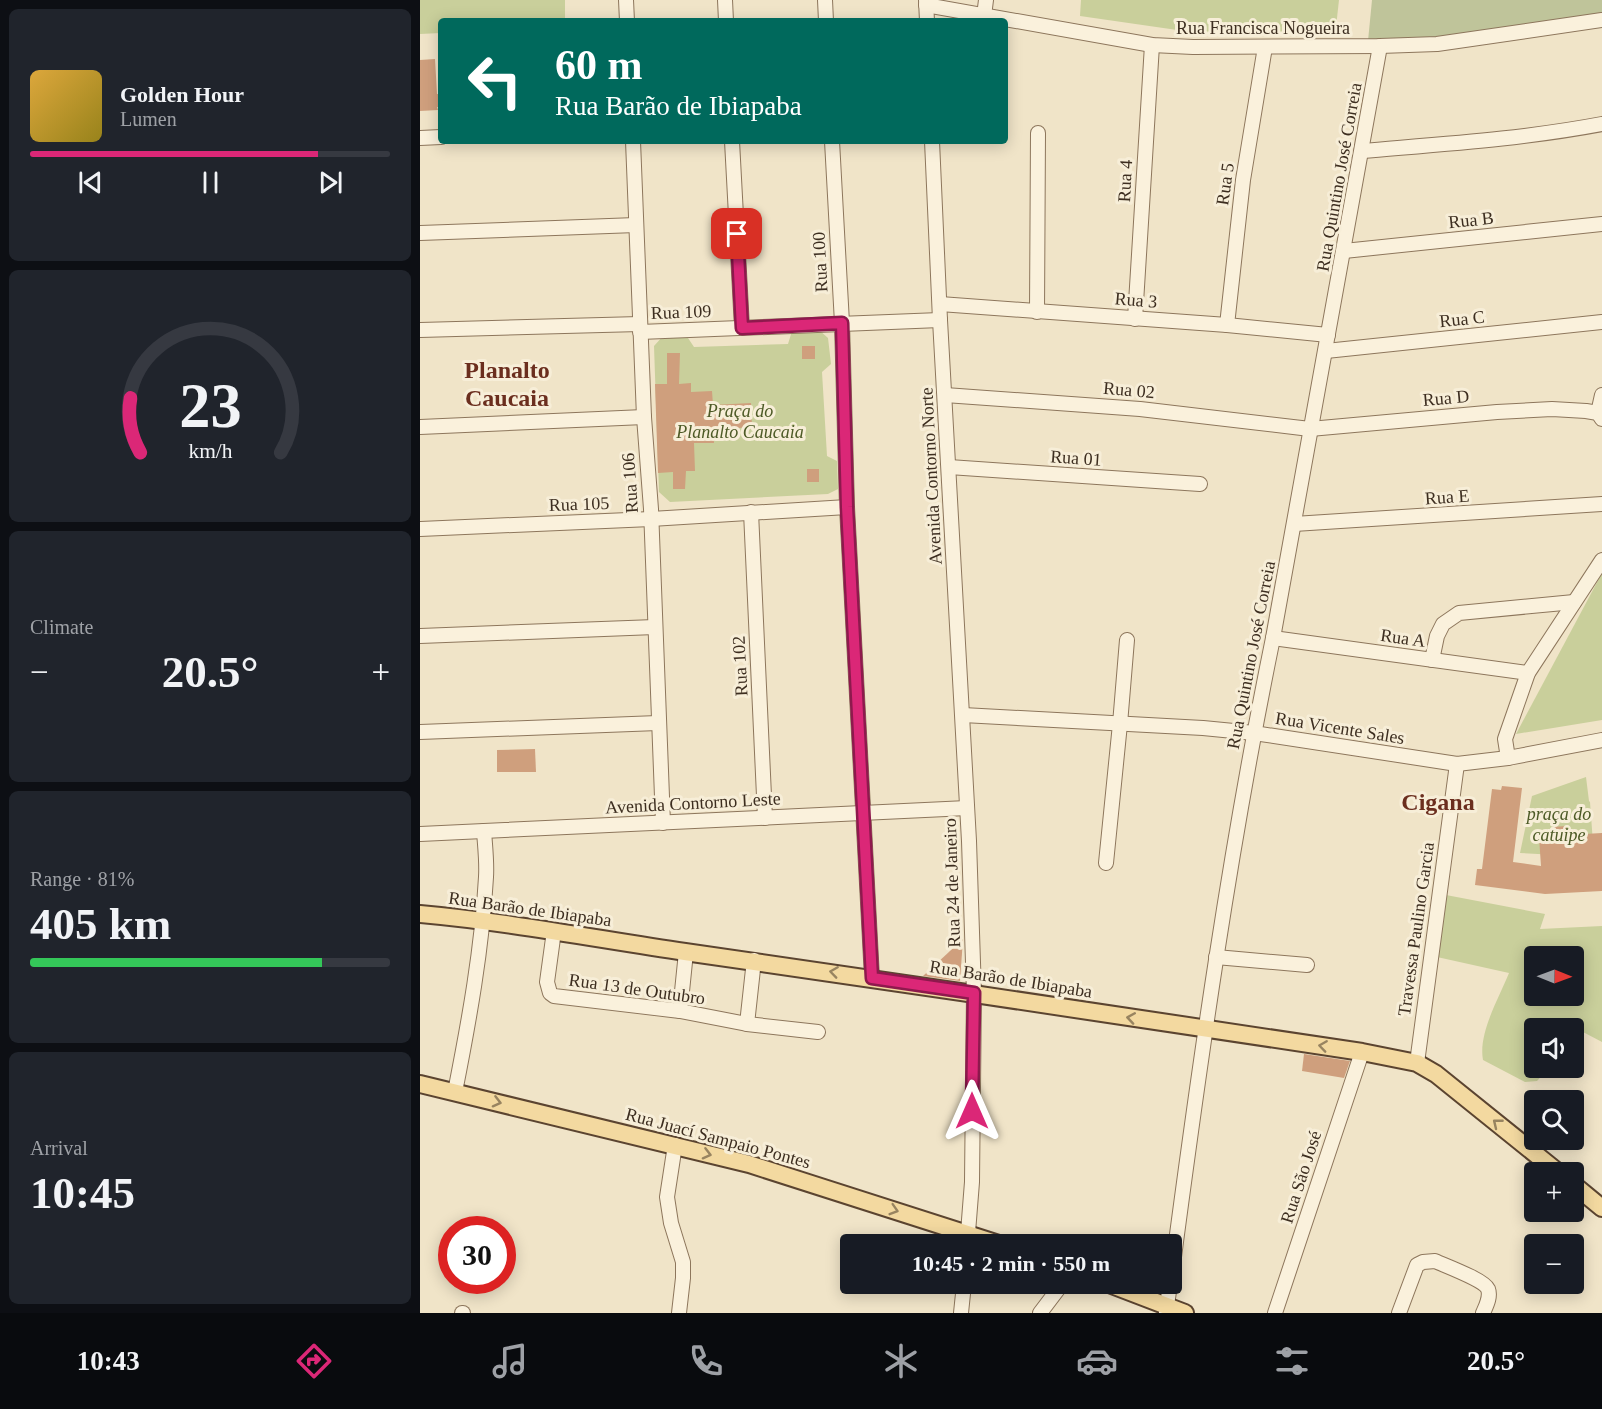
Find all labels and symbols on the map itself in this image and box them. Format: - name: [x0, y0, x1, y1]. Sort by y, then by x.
- street label: Rua Francisca Nogueira: [1176, 18, 1350, 38]
- street label: Rua Quintino José Correia: [1313, 81, 1365, 273]
- street label: Rua 4: [1114, 159, 1136, 203]
- street label: Rua 5: [1212, 162, 1238, 206]
- pin: [711, 208, 762, 259]
- street label: Rua B: [1447, 208, 1495, 232]
- street label: Rua 100: [808, 231, 832, 293]
- street label: Rua 3: [1114, 288, 1158, 312]
- street label: Rua 109: [650, 301, 712, 323]
- street label: Rua C: [1438, 307, 1486, 331]
- district label: Planalto Caucaia: [464, 357, 550, 411]
- street label: Rua 02: [1102, 378, 1156, 402]
- street label: Rua D: [1422, 386, 1470, 410]
- street label: Avenida Contorno Norte: [916, 387, 946, 565]
- park label: Praça do Planalto Caucaia: [675, 401, 804, 442]
- street label: Rua 01: [1050, 446, 1102, 470]
- street label: Rua 106: [618, 452, 642, 514]
- street label: Rua E: [1424, 485, 1470, 509]
- street label: Rua 105: [548, 493, 610, 515]
- street label: Rua Quintino José Correia: [1223, 559, 1279, 751]
- street label: Rua A: [1379, 625, 1427, 651]
- street label: Rua 102: [728, 635, 752, 697]
- street label: Rua Vicente Sales: [1274, 708, 1406, 748]
- street label: Avenida Contorno Leste: [605, 788, 781, 818]
- district label: Cigana: [1401, 789, 1475, 815]
- park label: praça do catuipe: [1525, 804, 1591, 845]
- street label: Rua 24 de Janeiro: [940, 818, 964, 948]
- street label: Travessa Paulino Garcia: [1394, 841, 1438, 1017]
- street label: Rua Barão de Ibiapaba: [447, 888, 613, 930]
- north arrow: [1524, 946, 1584, 1006]
- street label: Rua Barão de Ibiapaba: [928, 956, 1094, 1002]
- one-way arrow: [829, 967, 839, 979]
- street label: Rua 13 de Outubro: [568, 970, 706, 1008]
- one-way arrow: [1126, 1012, 1135, 1024]
- one-way arrow: [1319, 1041, 1328, 1053]
- position arrow: [940, 1079, 1004, 1143]
- one-way arrow: [492, 1095, 502, 1108]
- street label: Rua Juací Sampaio Pontes: [623, 1104, 813, 1172]
- one-way arrow: [1492, 1119, 1503, 1130]
- street label: Rua São José: [1277, 1128, 1325, 1226]
- one-way arrow: [702, 1146, 712, 1159]
- one-way arrow: [888, 1203, 899, 1215]
- speed limit sign: 30: [438, 1216, 516, 1294]

